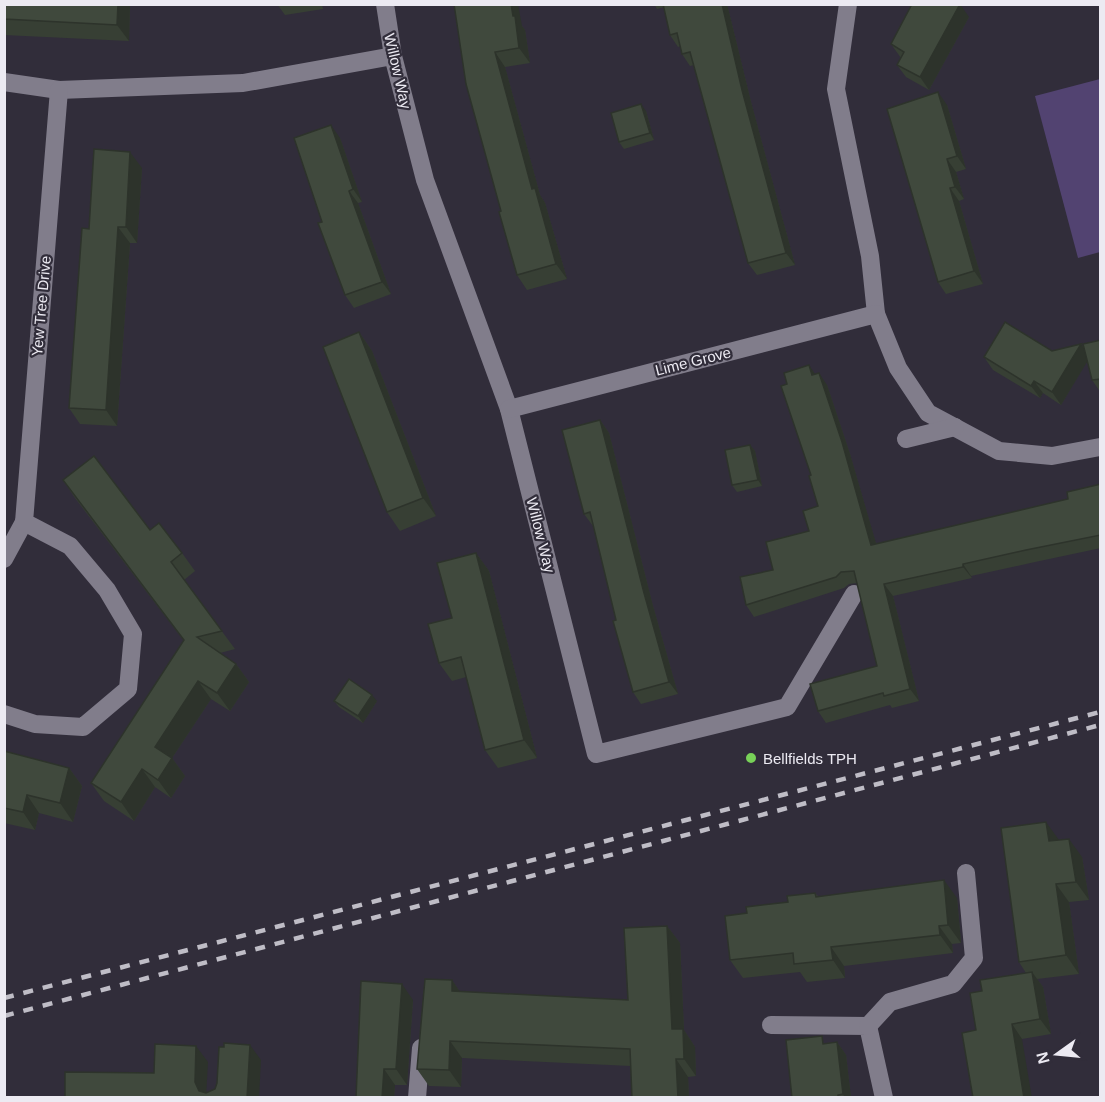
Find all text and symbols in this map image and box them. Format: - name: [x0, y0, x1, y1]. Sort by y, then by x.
- street label: Willow Way: [381, 32, 415, 111]
- street label: Yew Tree Drive: [28, 255, 54, 357]
- street label: Lime Grove: [653, 343, 733, 379]
- street label: Willow Way: [523, 496, 559, 575]
- place label: Bellfields TPH: [763, 750, 857, 767]
- marker: Bellfields TPH: [744, 751, 758, 765]
- north arrow: [1027, 1024, 1087, 1084]
- text: N: [1033, 1050, 1053, 1066]

